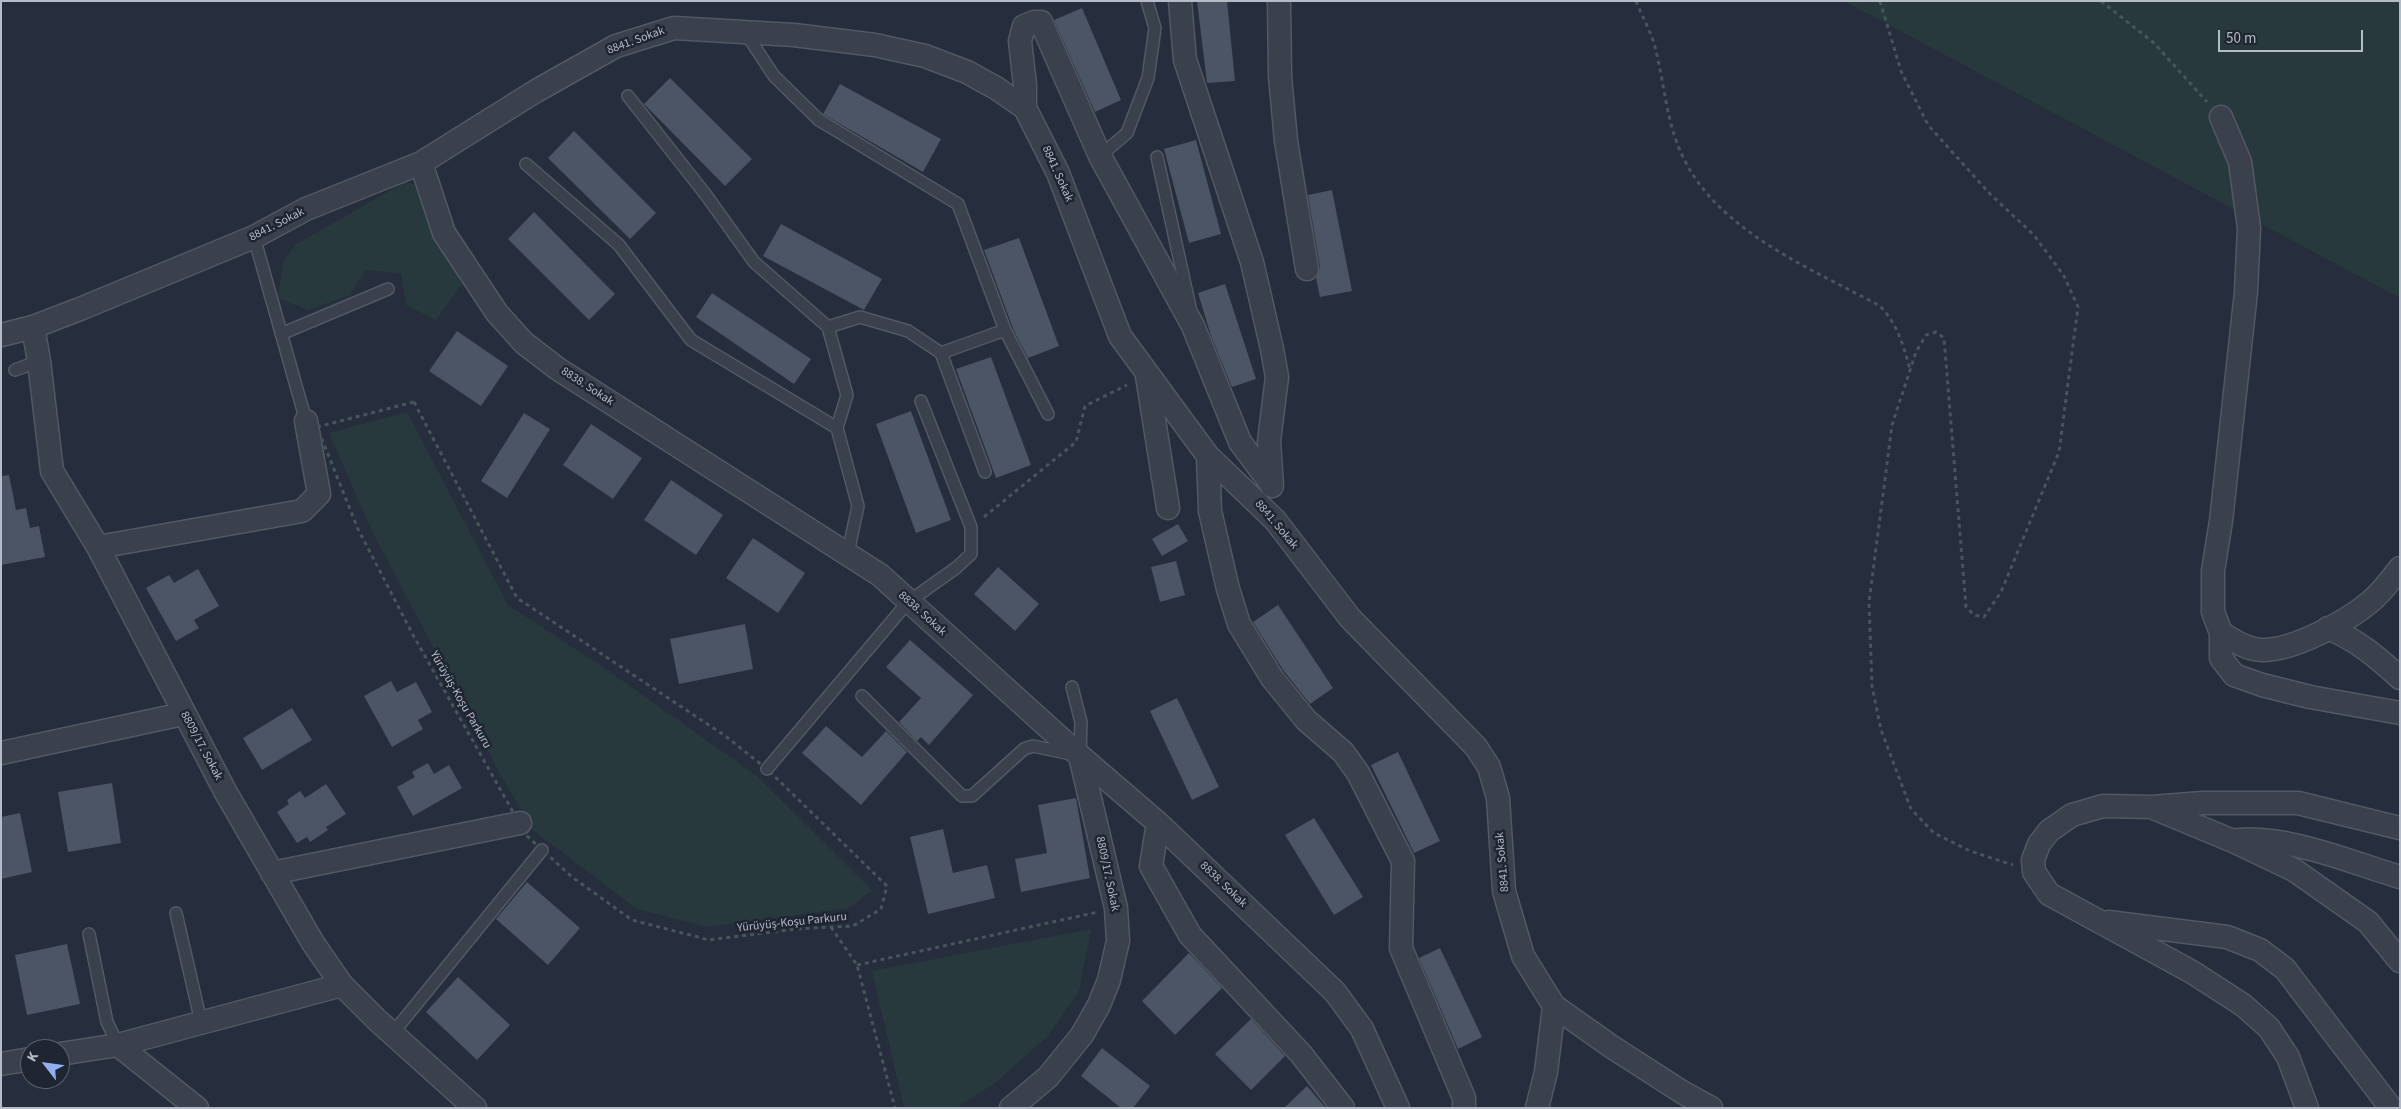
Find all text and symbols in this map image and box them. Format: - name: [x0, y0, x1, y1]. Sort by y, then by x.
- scale bar: [2221, 20, 2366, 52]
- street label: 8841. Sokak: [605, 24, 667, 58]
- text: 50 m: [2226, 28, 2256, 49]
- street label: 8841. Sokak: [1038, 144, 1076, 204]
- street label: 8841. Sokak: [247, 205, 307, 245]
- street label: 8838. Sokak: [558, 365, 616, 409]
- street label: 8841. Sokak: [1251, 497, 1301, 553]
- street label: 8838. Sokak: [895, 589, 949, 639]
- street label: Yürüyüş-Koşu Parkuru: [426, 649, 494, 751]
- street label: 8809/17. Sokak: [177, 709, 225, 783]
- street label: 8841. Sokak: [1493, 832, 1513, 892]
- street label: 8809/17. Sokak: [1092, 835, 1122, 913]
- street label: 8838. Sokak: [1196, 859, 1250, 911]
- street label: Yürüyüş-Koşu Parkuru: [736, 910, 848, 936]
- north arrow: [20, 1039, 70, 1089]
- text: K: [22, 1048, 44, 1066]

